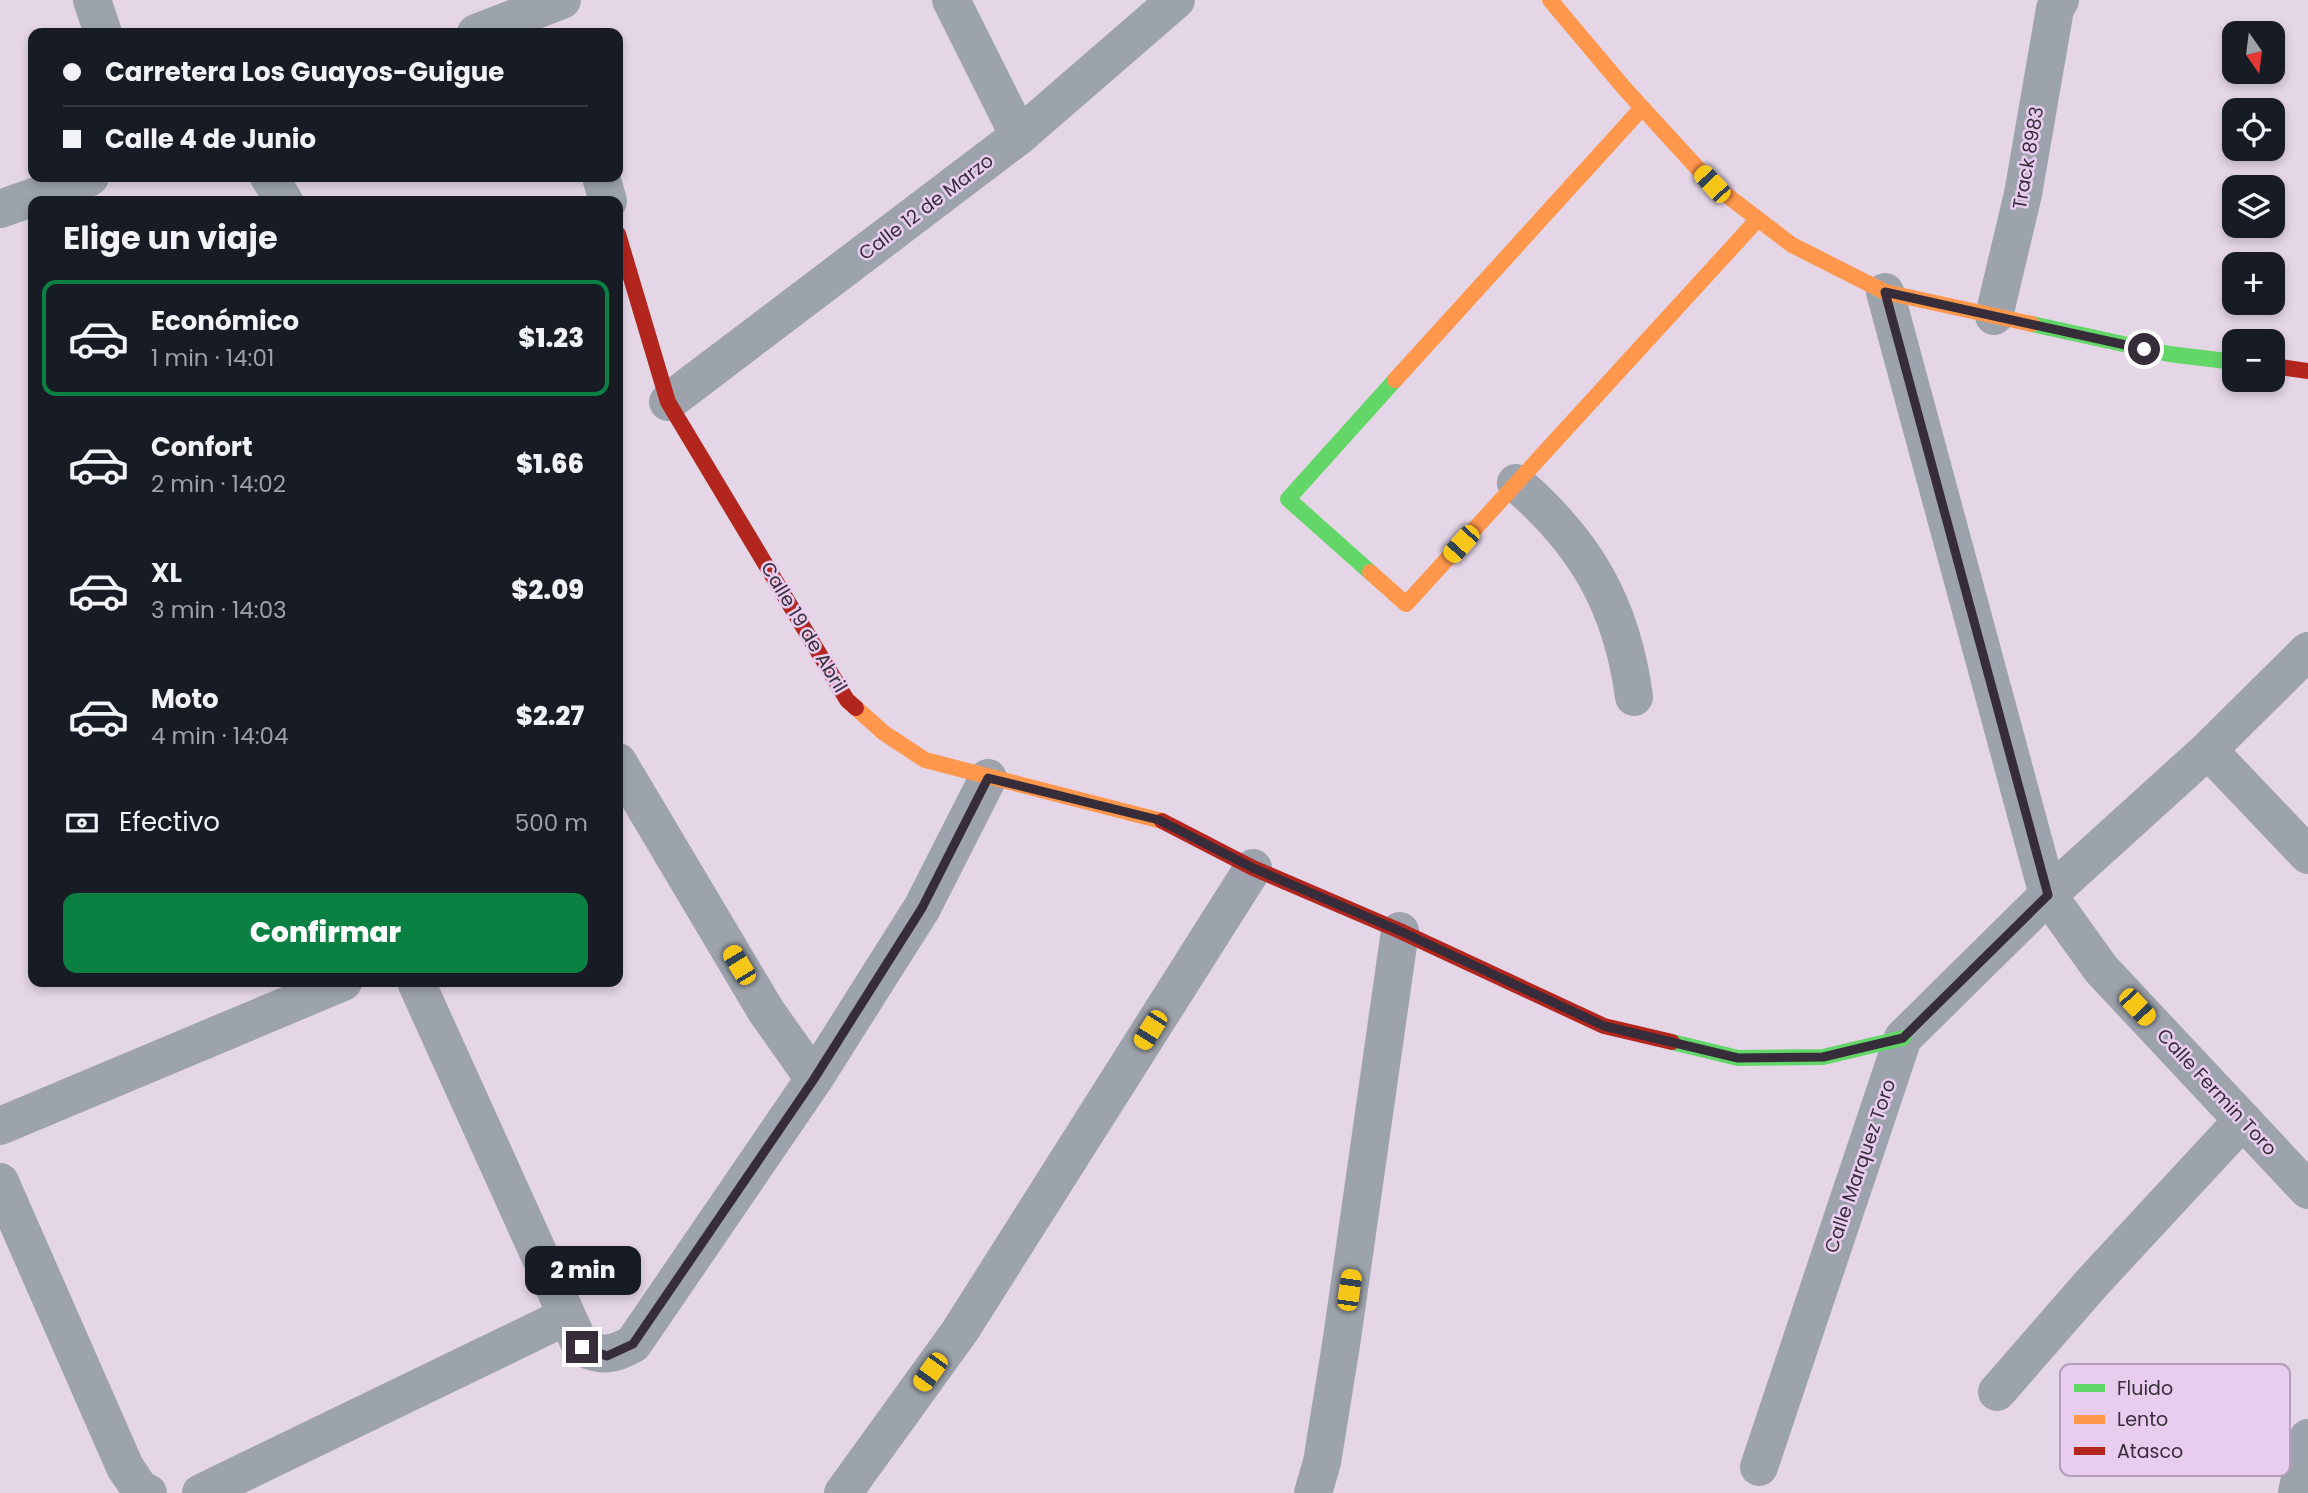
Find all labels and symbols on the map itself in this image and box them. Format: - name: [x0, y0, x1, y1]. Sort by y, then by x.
- north arrow: [2222, 21, 2286, 84]
- street label: Track 8983: [2006, 105, 2050, 211]
- street label: Calle 12 de Marzo: [853, 147, 999, 267]
- car: [1690, 161, 1735, 207]
- route start: [2128, 333, 2160, 365]
- car: [1440, 521, 1483, 567]
- street label: Calle 19 de Abril: [754, 556, 854, 698]
- car: [720, 942, 759, 988]
- car: [2115, 984, 2160, 1030]
- car: [1130, 1007, 1171, 1053]
- street label: Calle Fermin Toro: [2151, 1022, 2283, 1162]
- street label: Calle Marquez Toro: [1818, 1075, 1902, 1257]
- callout: 2 min: [524, 1246, 640, 1294]
- car: [1336, 1268, 1363, 1312]
- route end: [566, 1331, 598, 1363]
- car: [910, 1349, 951, 1395]
- legend: [2060, 1364, 2290, 1476]
- text: Fluido: [2117, 1375, 2173, 1402]
- text: Lento: [2117, 1406, 2168, 1433]
- text: Atasco: [2117, 1438, 2183, 1465]

